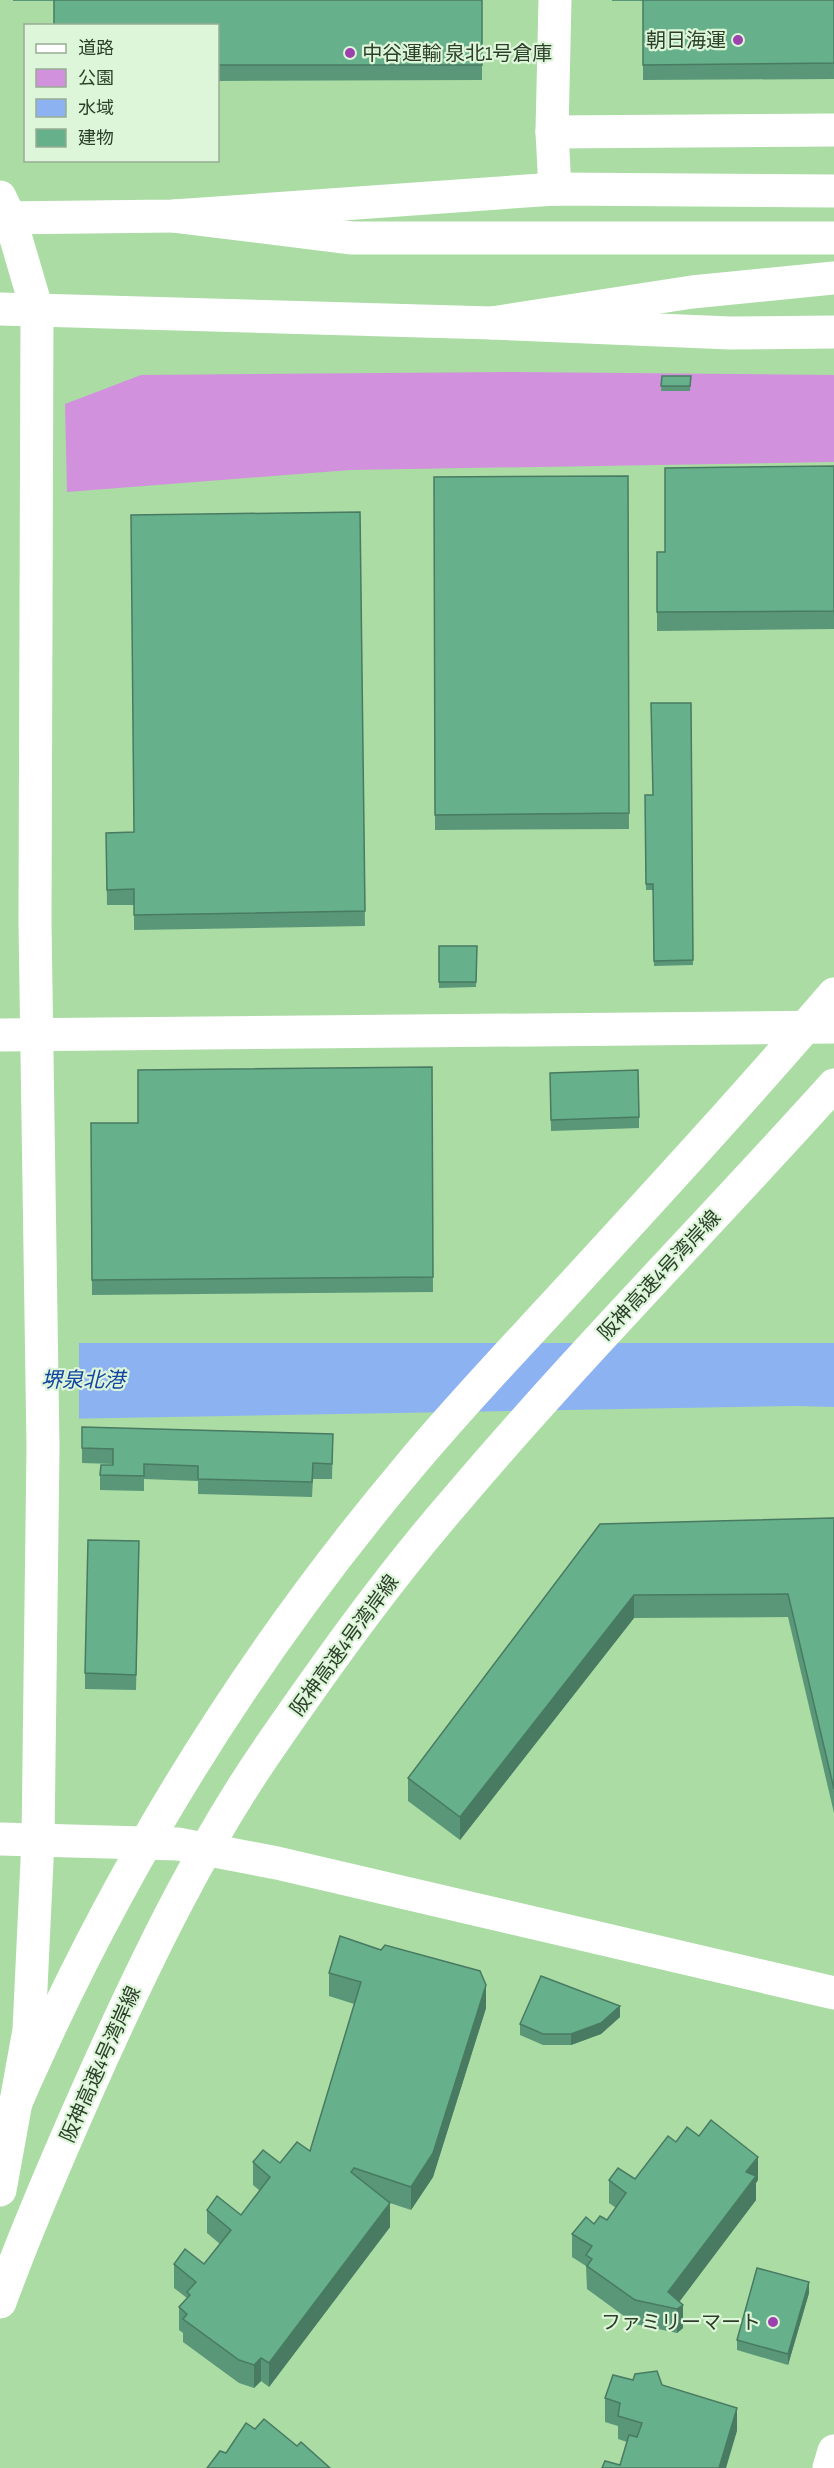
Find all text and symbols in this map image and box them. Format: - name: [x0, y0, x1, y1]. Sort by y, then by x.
- legend: [24, 24, 219, 162]
- place label: 朝日海運: [646, 29, 726, 53]
- marker: 朝日海運: [731, 33, 745, 47]
- text: 道路: [78, 38, 114, 59]
- place label: 中谷運輸 泉北1号倉庫: [362, 42, 552, 66]
- marker: 中谷運輸 泉北1号倉庫: [343, 46, 357, 60]
- text: 公園: [78, 68, 114, 89]
- text: 水域: [78, 98, 114, 119]
- text: 建物: [78, 128, 114, 149]
- street label: 阪神高速4号湾岸線: [594, 1206, 726, 1345]
- water label: 堺泉北港: [41, 1368, 128, 1393]
- street label: 阪神高速4号湾岸線: [286, 1570, 404, 1721]
- street label: 阪神高速4号湾岸線: [56, 1983, 146, 2146]
- place label: ファミリーマート: [601, 2311, 761, 2335]
- marker: ファミリーマート: [766, 2315, 780, 2329]

